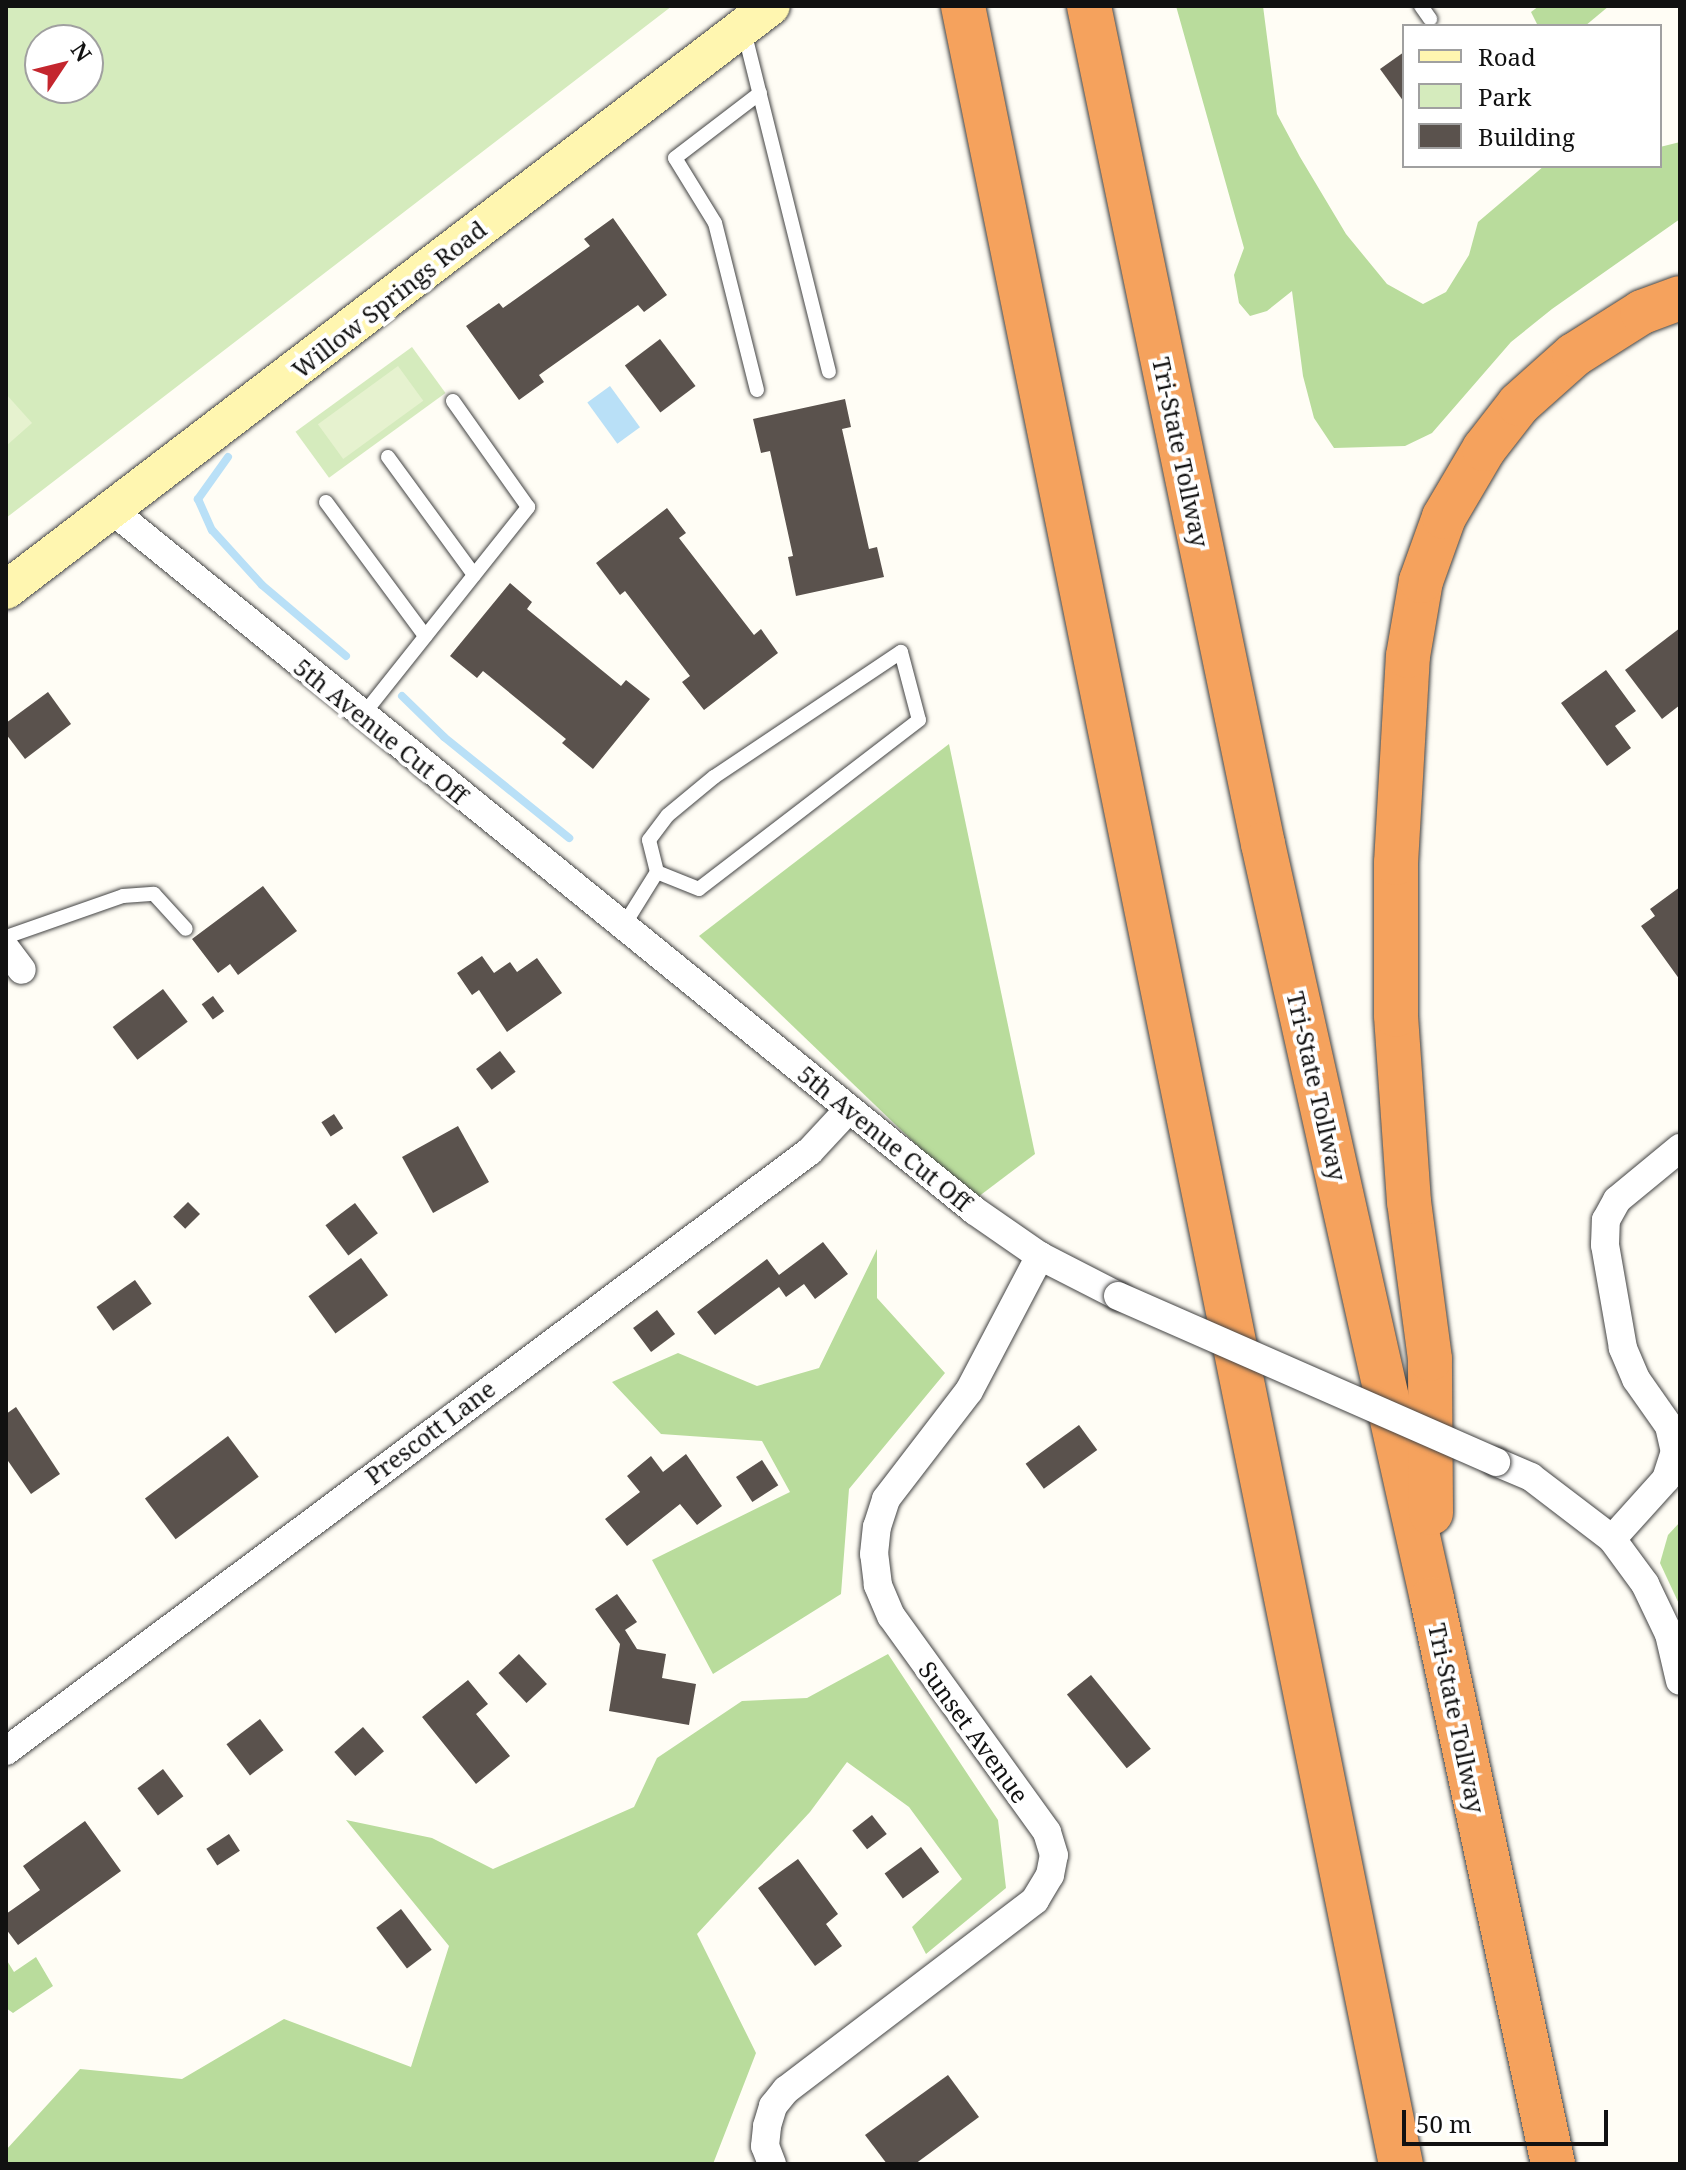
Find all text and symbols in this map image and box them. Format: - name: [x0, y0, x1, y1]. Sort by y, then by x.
- north arrow: [24, 24, 104, 104]
- legend: [1402, 24, 1662, 168]
- text: N: [65, 36, 99, 67]
- text: Road: [1478, 40, 1536, 73]
- text: Park: [1478, 80, 1531, 113]
- text: Building: [1478, 120, 1575, 153]
- street label: Willow Springs Road: [286, 214, 492, 384]
- street label: Tri-State Tollway: [1147, 355, 1215, 549]
- street label: 5th Avenue Cut Off: [288, 652, 474, 810]
- street label: Tri-State Tollway: [1281, 989, 1353, 1183]
- street label: 5th Avenue Cut Off: [792, 1059, 978, 1217]
- street label: Prescott Lane: [359, 1374, 501, 1490]
- street label: Tri-State Tollway: [1423, 1621, 1491, 1815]
- street label: Sunset Avenue: [913, 1656, 1035, 1808]
- scale bar: [1406, 2094, 1612, 2144]
- text: 50 m: [1416, 2107, 1472, 2140]

